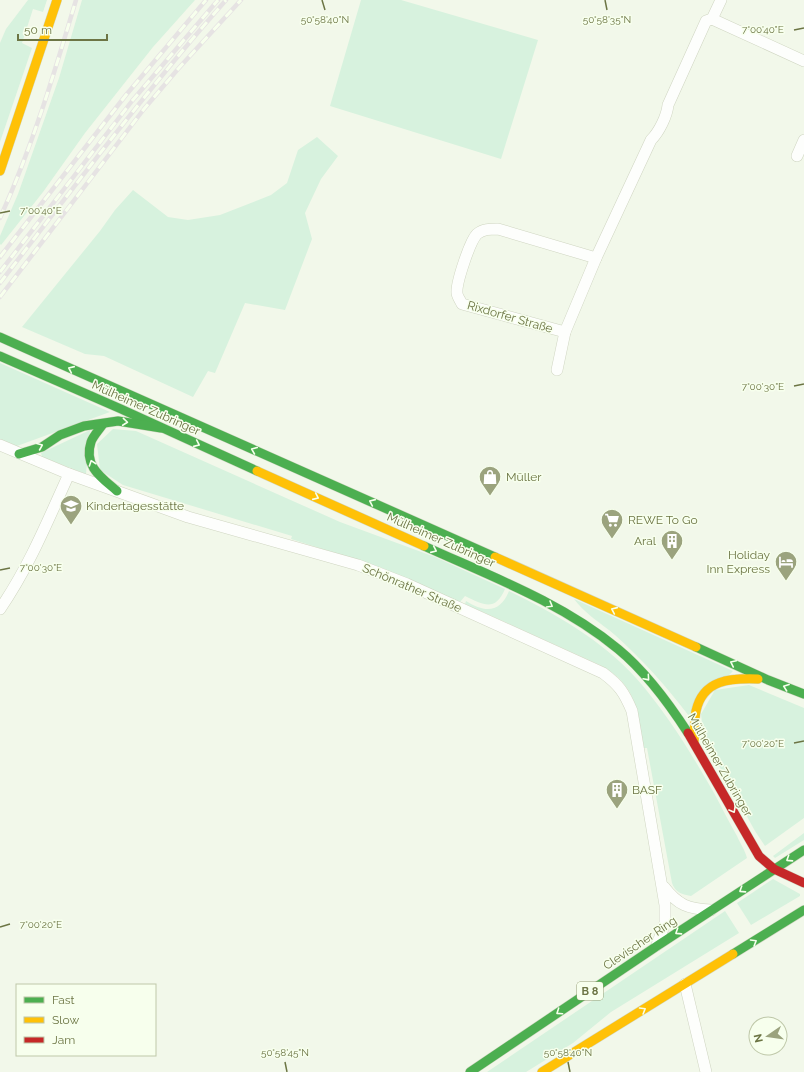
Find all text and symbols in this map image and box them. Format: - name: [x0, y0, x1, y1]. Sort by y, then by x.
- text: 50°58'40"N: [301, 14, 349, 25]
- text: 50°58'35"N: [583, 14, 631, 25]
- scale bar: [18, 16, 107, 42]
- text: 50 m: [24, 23, 52, 37]
- text: 7°00'40"E: [742, 24, 784, 35]
- text: 7°00'40"E: [20, 205, 62, 216]
- street label: Rixdorfer Straße: [466, 298, 554, 336]
- one-way arrow: [67, 365, 74, 373]
- street label: Mülheimer Zubringer: [90, 378, 203, 439]
- text: 7°00'30"E: [742, 381, 784, 392]
- one-way arrow: [122, 417, 128, 426]
- one-way arrow: [193, 439, 200, 447]
- one-way arrow: [37, 443, 44, 451]
- one-way arrow: [250, 446, 257, 454]
- one-way arrow: [88, 459, 97, 466]
- shop icon: Müller: [477, 464, 503, 497]
- place label: Müller: [506, 470, 542, 484]
- school or university icon: Kindertagesstätte: [58, 493, 84, 526]
- one-way arrow: [312, 493, 319, 501]
- place label: Kindertagesstätte: [86, 499, 184, 513]
- one-way arrow: [369, 499, 377, 507]
- supermarket icon: REWE To Go: [599, 507, 625, 540]
- street label: Mülheimer Zubringer: [385, 510, 498, 571]
- place label: REWE To Go: [628, 513, 698, 527]
- building icon: Aral: [659, 528, 685, 561]
- place label: Aral: [634, 534, 657, 548]
- one-way arrow: [431, 546, 438, 554]
- place label: Holiday Inn Express: [707, 548, 770, 576]
- hotel icon: Holiday Inn Express: [773, 549, 799, 582]
- street label: Schönrather Straße: [360, 561, 464, 615]
- text: 7°00'30"E: [20, 562, 62, 573]
- one-way arrow: [546, 600, 553, 607]
- one-way arrow: [611, 607, 618, 615]
- one-way arrow: [729, 660, 737, 668]
- one-way arrow: [642, 673, 649, 681]
- one-way arrow: [782, 683, 789, 691]
- street label: Mülheimer Zubringer: [685, 711, 756, 820]
- text: 7°00'20"E: [742, 738, 784, 749]
- building icon: BASF: [604, 777, 630, 810]
- place label: BASF: [632, 783, 662, 797]
- one-way arrow: [728, 806, 735, 813]
- one-way arrow: [786, 854, 793, 862]
- one-way arrow: [739, 885, 746, 892]
- street label: Clevischer Ring: [601, 913, 679, 973]
- text: 7°00'20"E: [20, 919, 62, 930]
- one-way arrow: [675, 927, 682, 934]
- one-way arrow: [750, 939, 757, 947]
- road number: B 8: [577, 982, 603, 1000]
- legend: [16, 984, 156, 1056]
- text: Fast: [52, 993, 75, 1007]
- one-way arrow: [556, 1007, 563, 1015]
- one-way arrow: [639, 1008, 646, 1015]
- text: Slow: [52, 1013, 79, 1027]
- north arrow: [748, 1016, 788, 1056]
- text: Jam: [52, 1033, 75, 1047]
- text: N: [751, 1033, 766, 1044]
- text: 50°58'45"N: [261, 1047, 309, 1058]
- text: 50°58'40"N: [544, 1047, 592, 1058]

